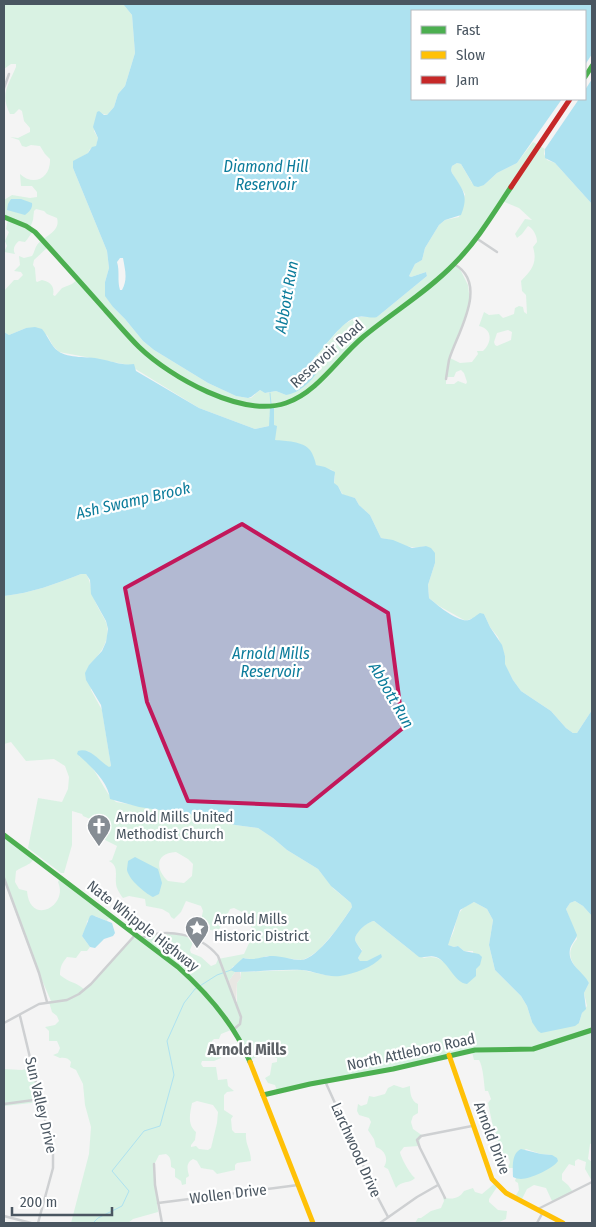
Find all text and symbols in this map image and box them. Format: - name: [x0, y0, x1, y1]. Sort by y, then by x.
- legend: [411, 10, 586, 100]
- text: Fast: [456, 21, 480, 39]
- text: Slow: [456, 46, 485, 64]
- text: Jam: [456, 71, 479, 89]
- water label: Diamond Hill Reservoir: [224, 157, 308, 194]
- water label: Abbott Run: [271, 259, 302, 336]
- street label: Reservoir Road: [287, 316, 367, 392]
- water label: Ash Swamp Brook: [73, 478, 192, 523]
- water label: Arnold Mills Reservoir: [231, 644, 310, 681]
- water label: Abbott Run: [365, 658, 418, 732]
- place label: Arnold Mills United Methodist Church: [116, 808, 233, 843]
- church icon: Arnold Mills United Methodist Church: [86, 813, 112, 847]
- street label: Nate Whipple Highway: [83, 877, 203, 975]
- place label: Arnold Mills Historic District: [214, 910, 309, 945]
- place icon: Arnold Mills Historic District: [184, 915, 210, 949]
- street label: North Attleboro Road: [345, 1030, 477, 1074]
- district label: Arnold Mills: [206, 1040, 287, 1059]
- street label: Sun Valley Drive: [21, 1055, 61, 1155]
- street label: Arnold Drive: [470, 1099, 514, 1177]
- street label: Larchwood Drive: [327, 1100, 385, 1200]
- street label: Wollen Drive: [188, 1180, 268, 1208]
- scale bar: [12, 1184, 112, 1216]
- text: 200 m: [20, 1193, 57, 1211]

